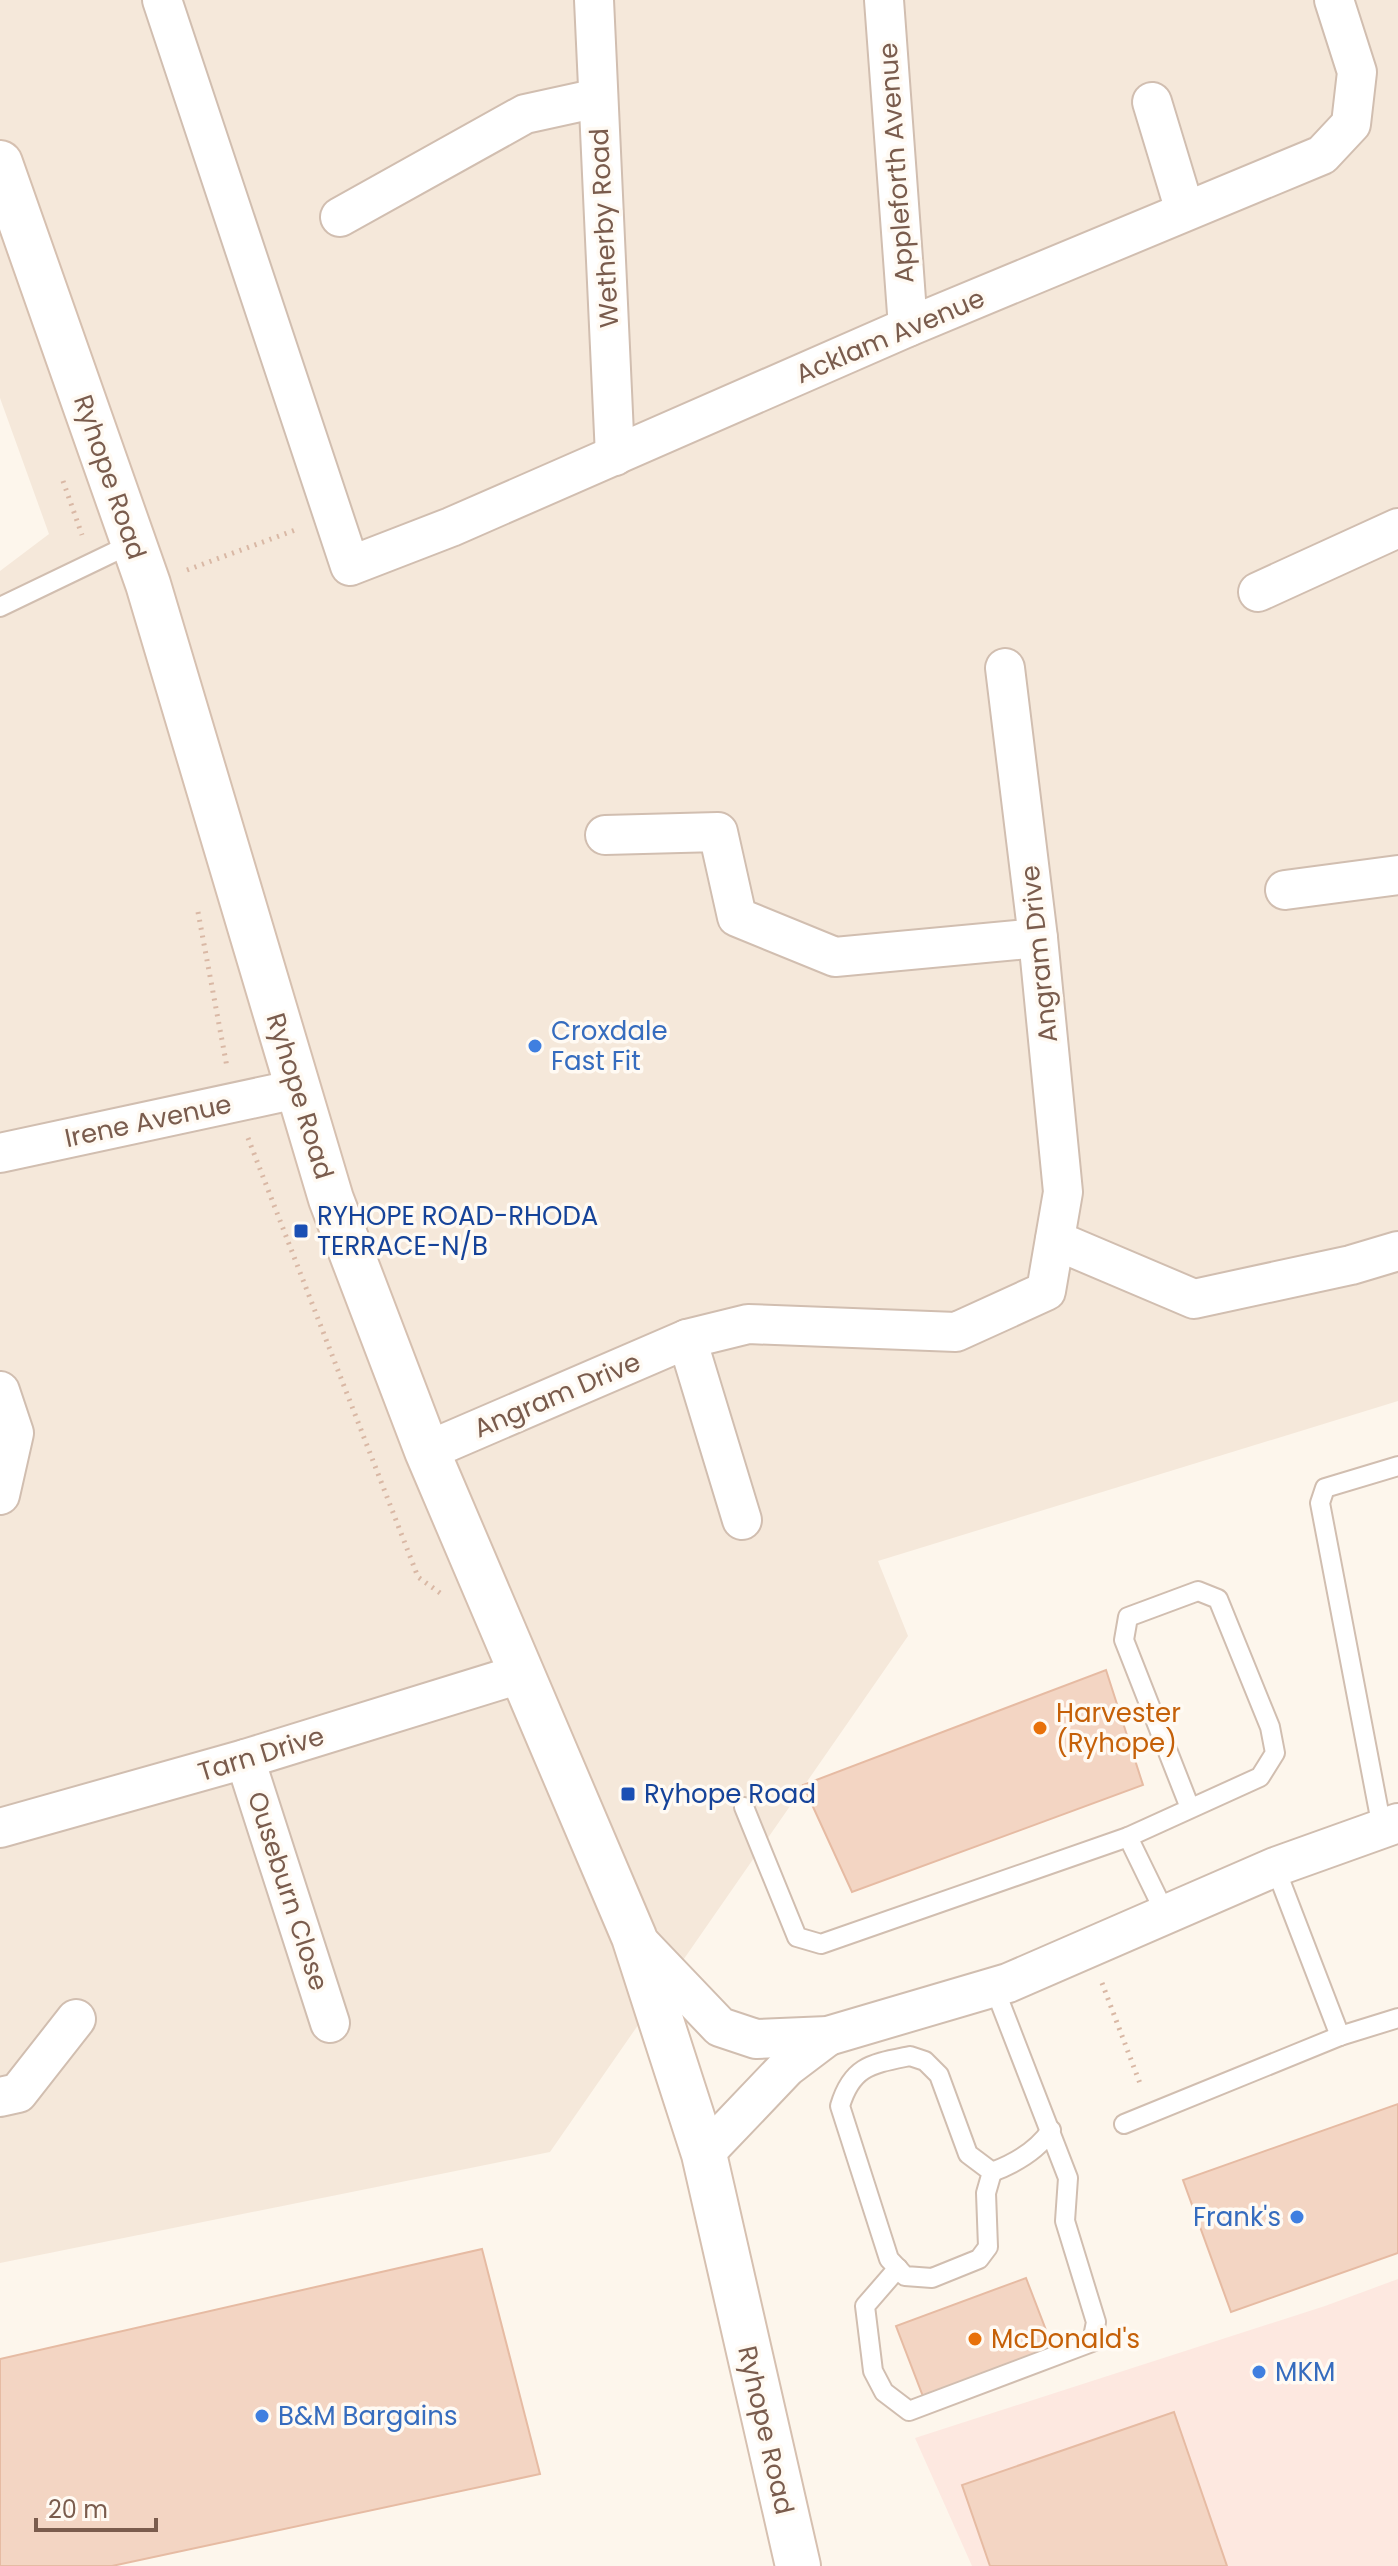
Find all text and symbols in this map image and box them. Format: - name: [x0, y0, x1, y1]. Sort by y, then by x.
- street label: Appleforth Avenue: [870, 42, 922, 284]
- street label: Wetherby Road: [581, 127, 627, 329]
- street label: Acklam Avenue: [790, 280, 990, 392]
- street label: Ryhope Road: [65, 390, 155, 564]
- street label: Angram Drive: [1012, 864, 1066, 1044]
- street label: Ryhope Road: [258, 1009, 342, 1183]
- place label: Croxdale Fast Fit: [551, 1013, 668, 1079]
- marker: Croxdale Fast Fit: [526, 1037, 544, 1055]
- street label: Irene Avenue: [61, 1086, 235, 1156]
- place label: RYHOPE ROAD-RHODA TERRACE-N/B: [317, 1198, 598, 1264]
- marker: RYHOPE ROAD-RHODA TERRACE-N/B: [292, 1222, 310, 1240]
- street label: Angram Drive: [468, 1344, 646, 1446]
- place label: Harvester (Ryhope): [1056, 1695, 1181, 1761]
- street label: Tarn Drive: [194, 1718, 328, 1790]
- marker: Harvester (Ryhope): [1031, 1719, 1049, 1737]
- place label: Ryhope Road: [644, 1776, 816, 1812]
- marker: Ryhope Road: [619, 1785, 637, 1803]
- street label: Ouseburn Close: [239, 1787, 337, 1995]
- place label: Frank's: [1193, 2199, 1281, 2235]
- marker: Frank's: [1288, 2208, 1306, 2226]
- place label: McDonald's: [991, 2321, 1140, 2357]
- marker: McDonald's: [966, 2330, 984, 2348]
- street label: Ryhope Road: [729, 2342, 803, 2518]
- place label: MKM: [1275, 2354, 1335, 2390]
- marker: MKM: [1250, 2363, 1268, 2381]
- place label: B&M Bargains: [278, 2398, 457, 2434]
- marker: B&M Bargains: [253, 2407, 271, 2425]
- scale bar: [36, 2482, 156, 2532]
- text: 20 m: [48, 2493, 108, 2526]

